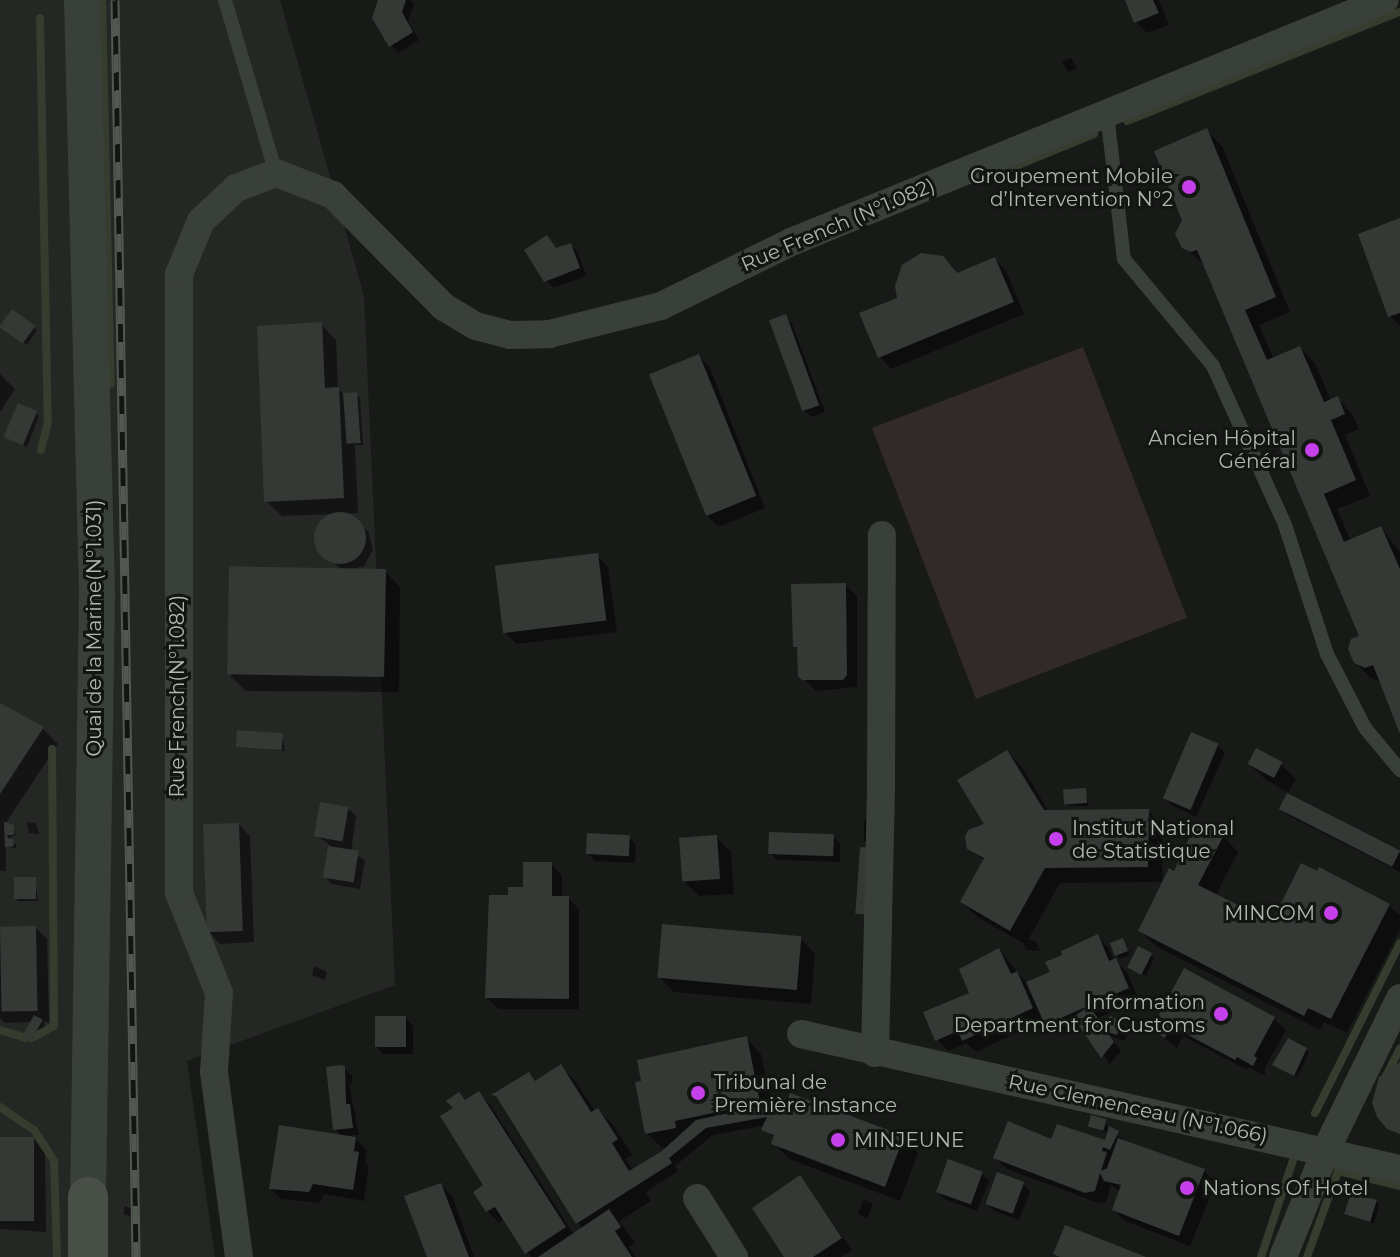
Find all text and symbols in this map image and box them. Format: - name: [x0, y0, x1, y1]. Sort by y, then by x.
- place label: Groupement Mobile d’Intervention N°2: [970, 164, 1173, 211]
- street label: Rue French (N°1.082): [738, 173, 938, 277]
- marker: Groupement Mobile d’Intervention N°2: [1180, 178, 1198, 196]
- place label: Ancien Hôpital Général: [1148, 426, 1296, 473]
- marker: Ancien Hôpital Général: [1303, 441, 1321, 459]
- street label: Quai de la Marine(N°1.031): [82, 499, 106, 757]
- street label: Rue French(N°1.082): [165, 595, 189, 797]
- place label: Institut National de Statistique: [1072, 816, 1234, 863]
- marker: Institut National de Statistique: [1047, 830, 1065, 848]
- place label: MINCOM: [1224, 901, 1315, 925]
- marker: MINCOM: [1322, 904, 1340, 922]
- place label: Information Department for Customs: [954, 990, 1205, 1037]
- marker: Information Department for Customs: [1212, 1005, 1230, 1023]
- place label: Tribunal de Première Instance: [714, 1070, 897, 1117]
- street label: Rue Clemenceau (N°1.066): [1006, 1070, 1270, 1148]
- marker: Tribunal de Première Instance: [689, 1084, 707, 1102]
- place label: MINJEUNE: [854, 1128, 964, 1152]
- marker: MINJEUNE: [829, 1131, 847, 1149]
- place label: Nations Of Hotel: [1203, 1176, 1368, 1200]
- marker: Nations Of Hotel: [1178, 1179, 1196, 1197]

